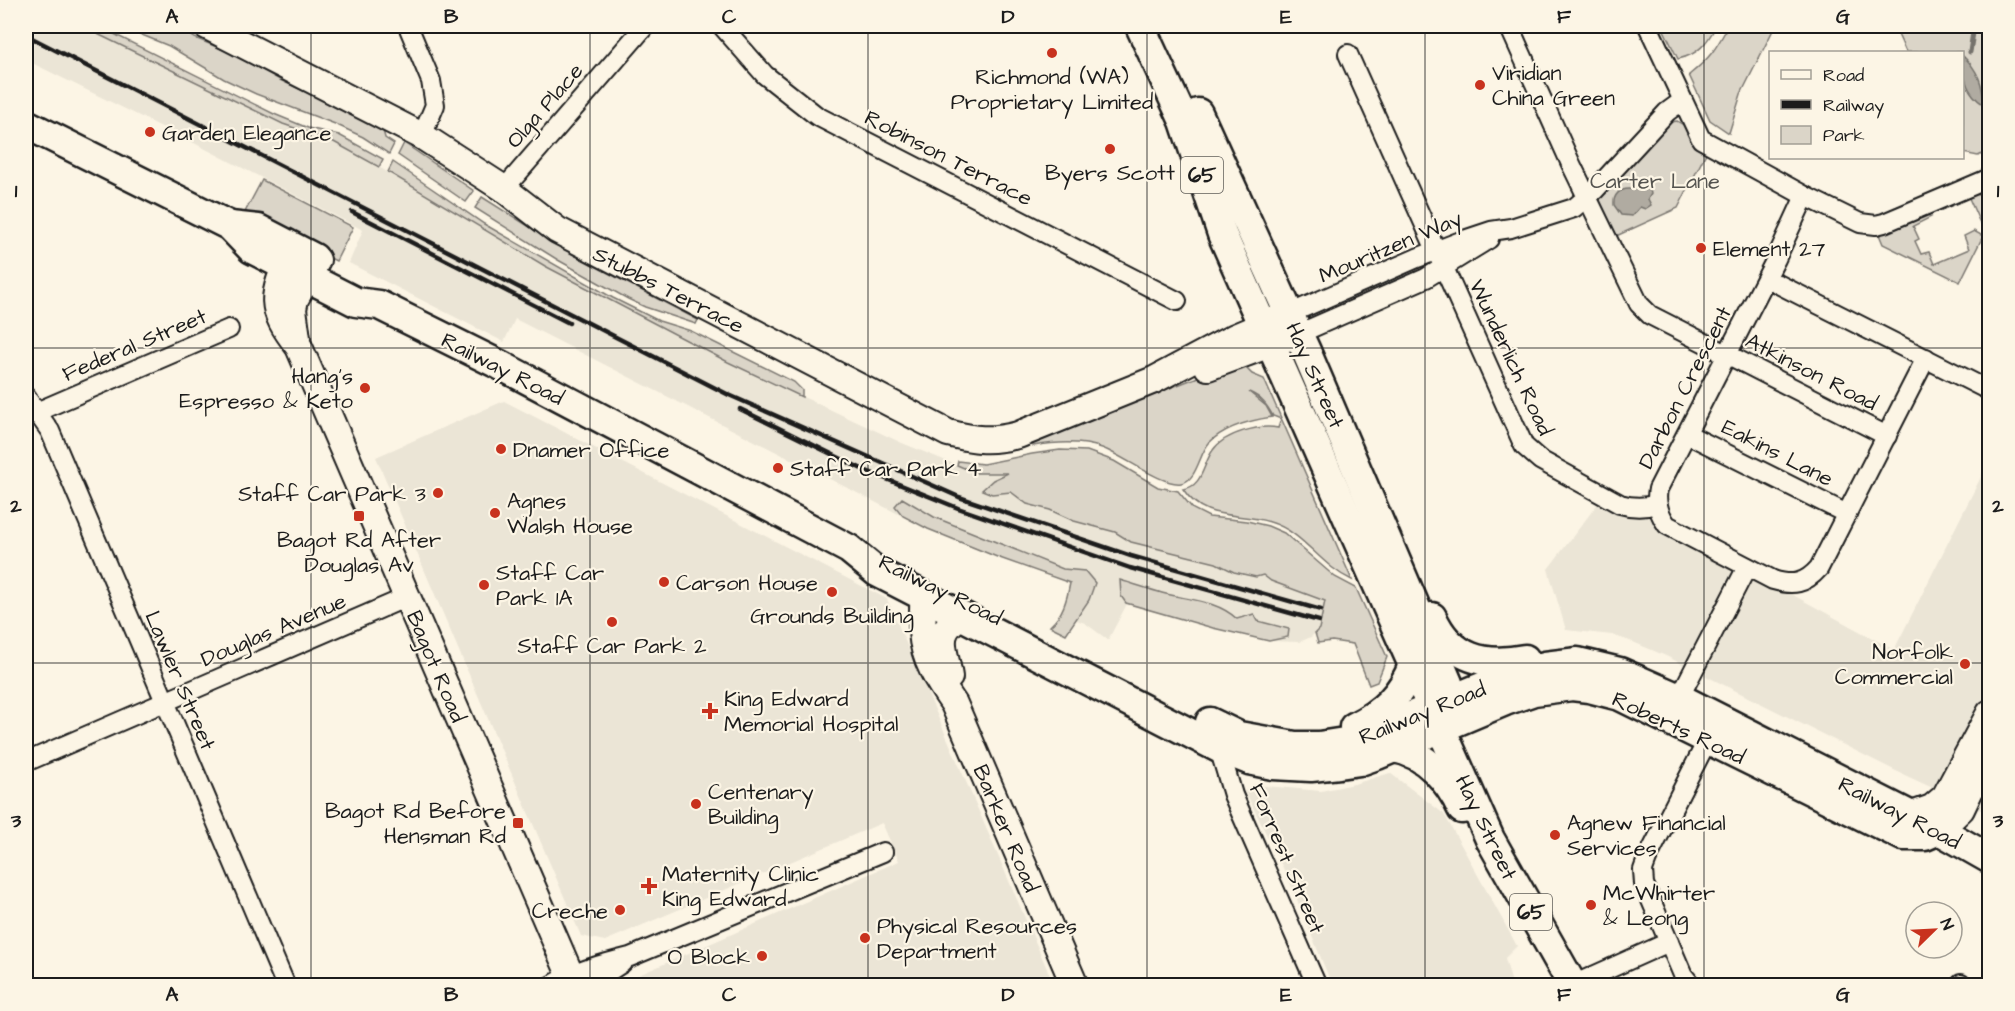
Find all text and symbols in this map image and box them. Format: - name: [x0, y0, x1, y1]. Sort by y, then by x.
- text: A: [166, 3, 179, 31]
- text: B: [444, 3, 459, 31]
- text: C: [722, 3, 737, 31]
- text: D: [1002, 3, 1015, 31]
- text: E: [1280, 3, 1292, 31]
- text: F: [1557, 3, 1572, 31]
- text: G: [1836, 3, 1850, 31]
- marker: Richmond (WA) Proprietary Limited: [1045, 46, 1059, 60]
- legend: [1769, 51, 1964, 159]
- street label: Olga Place: [499, 56, 592, 156]
- place label: Viridian China Green: [1492, 58, 1615, 114]
- place label: Richmond (WA) Proprietary Limited: [951, 62, 1153, 119]
- text: Road: [1823, 63, 1864, 88]
- marker: Viridian China Green: [1473, 78, 1487, 92]
- text: Railway: [1823, 93, 1884, 119]
- street label: Robinson Terrace: [859, 103, 1038, 214]
- place label: Garden Elegance: [162, 118, 331, 150]
- text: Park: [1823, 123, 1865, 148]
- marker: Garden Elegance: [143, 125, 157, 139]
- marker: Byers Scott: [1103, 142, 1117, 156]
- road number: 65: [1181, 157, 1223, 193]
- place label: Byers Scott: [1045, 158, 1175, 190]
- park label: Carter Lane: [1590, 166, 1720, 197]
- text: 1: [15, 177, 18, 205]
- text: 1: [1997, 177, 2000, 205]
- street label: Mouritzen Way: [1314, 203, 1467, 292]
- place label: Element 27: [1713, 234, 1826, 265]
- street label: Stubbs Terrace: [587, 239, 749, 342]
- marker: Element 27: [1694, 241, 1708, 255]
- street label: Wunderlich Road: [1461, 274, 1560, 441]
- street label: Federal Street: [58, 301, 212, 390]
- street label: Darbon Crescent: [1631, 301, 1740, 474]
- street label: Hay Street: [1277, 318, 1352, 434]
- street label: Railway Road: [435, 325, 569, 414]
- street label: Atkinson Road: [1740, 326, 1883, 419]
- place label: Hang's Espresso & Keto: [179, 361, 354, 417]
- marker: Hang's Espresso & Keto: [358, 381, 372, 395]
- street label: Eakins Lane: [1716, 412, 1838, 495]
- place label: Dnamer Office: [513, 435, 670, 466]
- marker: Dnamer Office: [494, 442, 508, 456]
- place label: Staff Car Park 4: [790, 454, 982, 485]
- marker: Staff Car Park 4: [771, 461, 785, 475]
- place label: Staff Car Park 3: [238, 479, 426, 510]
- marker: Staff Car Park 3: [431, 486, 445, 500]
- place label: Agnes Walsh House: [507, 486, 633, 542]
- text: 2: [9, 492, 22, 520]
- text: 2: [1991, 492, 2004, 520]
- marker: Agnes Walsh House: [488, 506, 502, 520]
- marker: Bagot Rd After Douglas Av: [352, 509, 366, 523]
- place label: Bagot Rd After Douglas Av: [277, 525, 441, 582]
- street label: Railway Road: [873, 547, 1007, 635]
- place label: Staff Car Park 1A: [496, 558, 604, 614]
- place label: Carson House: [676, 568, 818, 599]
- marker: Carson House: [657, 575, 671, 589]
- marker: Staff Car Park 1A: [477, 578, 491, 592]
- marker: Grounds Building: [825, 585, 839, 599]
- street label: Douglas Avenue: [196, 586, 352, 676]
- place label: Grounds Building: [750, 601, 914, 633]
- street label: Lawler Street: [136, 606, 223, 755]
- street label: Bagot Road: [397, 606, 473, 728]
- marker: Staff Car Park 2: [605, 615, 619, 629]
- place label: Staff Car Park 2: [517, 631, 707, 662]
- place label: Norfolk Commercial: [1835, 637, 1953, 693]
- marker: Norfolk Commercial: [1958, 657, 1972, 671]
- street label: Railway Road: [1355, 674, 1491, 754]
- place label: King Edward Memorial Hospital: [724, 684, 898, 740]
- street label: Roberts Road: [1607, 684, 1750, 773]
- marker: King Edward Memorial Hospital: [701, 702, 719, 720]
- street label: Barker Road: [965, 760, 1046, 897]
- street label: Railway Road: [1832, 769, 1966, 858]
- street label: Hay Street: [1446, 770, 1524, 886]
- place label: Centenary Building: [708, 777, 814, 834]
- street label: Forrest Street: [1241, 779, 1332, 939]
- place label: Bagot Rd Before Hensman Rd: [325, 796, 506, 852]
- marker: Centenary Building: [689, 797, 703, 811]
- text: 3: [10, 807, 22, 835]
- text: 3: [1992, 807, 2004, 835]
- place label: Agnew Financial Services: [1567, 808, 1726, 864]
- marker: Bagot Rd Before Hensman Rd: [511, 816, 525, 830]
- marker: Agnew Financial Services: [1548, 828, 1562, 842]
- place label: Maternity Clinic King Edward: [662, 859, 819, 916]
- marker: Maternity Clinic King Edward: [640, 877, 658, 895]
- place label: McWhirter & Leong: [1603, 878, 1715, 935]
- road number: 65: [1510, 894, 1552, 930]
- place label: Creche: [532, 896, 608, 927]
- marker: McWhirter & Leong: [1584, 898, 1598, 912]
- north arrow: [1904, 900, 1964, 960]
- marker: Creche: [613, 903, 627, 917]
- place label: Physical Resources Department: [877, 911, 1077, 967]
- text: N: [1935, 915, 1959, 933]
- marker: Physical Resources Department: [858, 931, 872, 945]
- place label: O Block: [668, 942, 750, 973]
- marker: O Block: [755, 949, 769, 963]
- text: A: [166, 981, 179, 1009]
- text: B: [444, 981, 459, 1009]
- text: C: [722, 981, 737, 1009]
- text: D: [1002, 981, 1015, 1009]
- text: E: [1280, 981, 1292, 1009]
- text: F: [1557, 981, 1572, 1009]
- text: G: [1836, 981, 1850, 1009]

